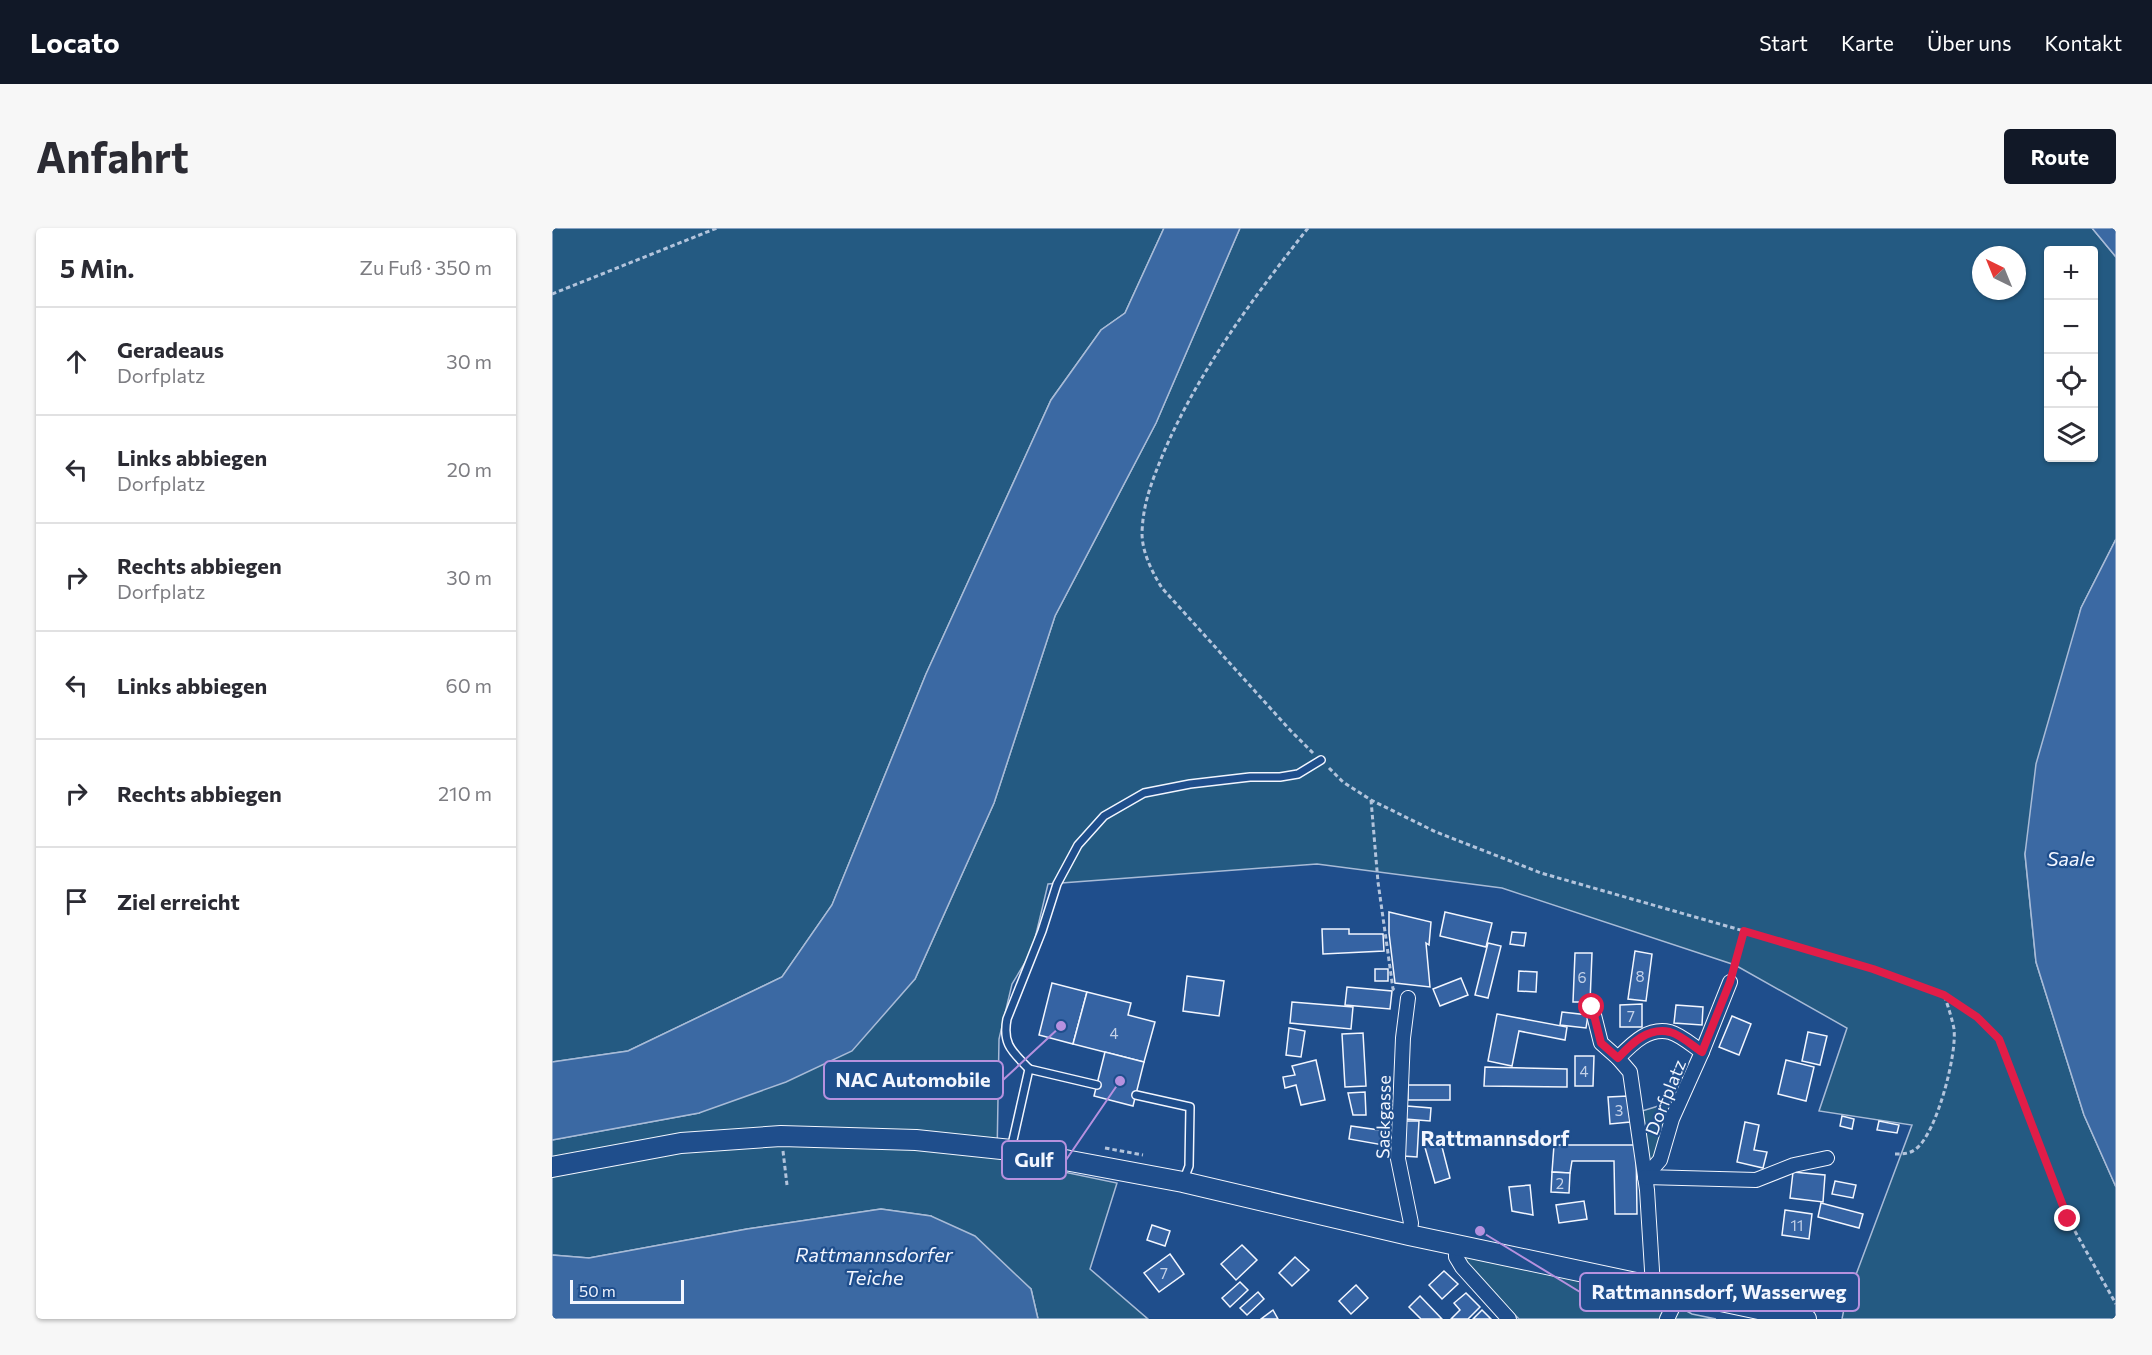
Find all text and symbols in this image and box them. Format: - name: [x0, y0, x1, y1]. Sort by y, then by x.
- text: Locato: [30, 25, 120, 59]
- text: Start: [1759, 30, 1808, 55]
- text: Karte: [1841, 30, 1894, 55]
- text: Über uns: [1927, 30, 2011, 55]
- text: Kontakt: [2044, 30, 2122, 55]
- button: Route: [2004, 129, 2116, 184]
- text: Anfahrt: [36, 130, 189, 182]
- north arrow: [1972, 246, 2026, 300]
- map controls: [2044, 246, 2098, 462]
- button: +: [2044, 246, 2098, 300]
- text: 5 Min.: [60, 252, 134, 283]
- text: Zu Fuß · 350 m: [359, 255, 492, 279]
- button: −: [2044, 300, 2098, 354]
- text: Geradeaus: [117, 336, 224, 363]
- icon: ahead: [60, 345, 93, 378]
- text: 30 m: [446, 349, 492, 373]
- button: locate: [2044, 354, 2098, 408]
- text: Dorfplatz: [117, 363, 205, 387]
- button: layers: [2044, 408, 2098, 462]
- text: Links abbiegen: [117, 444, 267, 471]
- icon: left: [60, 453, 93, 486]
- text: 20 m: [447, 457, 492, 481]
- text: Dorfplatz: [117, 471, 205, 495]
- text: Rechts abbiegen: [117, 552, 282, 579]
- icon: right: [60, 561, 93, 594]
- text: 30 m: [446, 565, 492, 589]
- text: Dorfplatz: [117, 579, 205, 603]
- icon: left: [60, 669, 93, 702]
- text: Links abbiegen: [117, 672, 267, 699]
- text: 60 m: [446, 673, 492, 697]
- icon: right: [60, 777, 93, 810]
- text: Rechts abbiegen: [117, 780, 282, 807]
- text: 210 m: [438, 781, 492, 805]
- water label: Saale: [2047, 846, 2096, 870]
- icon: arrive: [60, 885, 93, 918]
- text: Ziel erreicht: [117, 888, 240, 915]
- house number: 8: [1635, 967, 1645, 985]
- house number: 6: [1577, 968, 1587, 986]
- route start: [1578, 993, 1604, 1019]
- house number: 7: [1627, 1007, 1635, 1025]
- house number: 4: [1110, 1024, 1119, 1042]
- street label: Dorfplatz: [1640, 1056, 1690, 1138]
- callout: NAC Automobile: [824, 1061, 1003, 1099]
- house number: 4: [1580, 1062, 1589, 1080]
- text: NAC Automobile: [836, 1067, 990, 1091]
- street label: Sackgasse: [1371, 1075, 1395, 1159]
- house number: 3: [1615, 1101, 1623, 1119]
- district label: Rattmannsdorf: [1421, 1125, 1570, 1150]
- callout: Gulf: [1002, 1141, 1066, 1179]
- text: Gulf: [1014, 1147, 1055, 1171]
- house number: 2: [1556, 1174, 1564, 1192]
- route end: [2054, 1205, 2080, 1231]
- house number: 11: [1791, 1216, 1803, 1234]
- water label: Rattmannsdorfer Teiche: [795, 1242, 954, 1289]
- house number: 7: [1160, 1264, 1168, 1282]
- callout: Rattmannsdorf, Wasserweg: [1580, 1273, 1859, 1311]
- scale bar: [570, 1277, 684, 1304]
- text: Rattmannsdorf, Wasserweg: [1592, 1279, 1846, 1303]
- text: 50 m: [579, 1281, 616, 1300]

